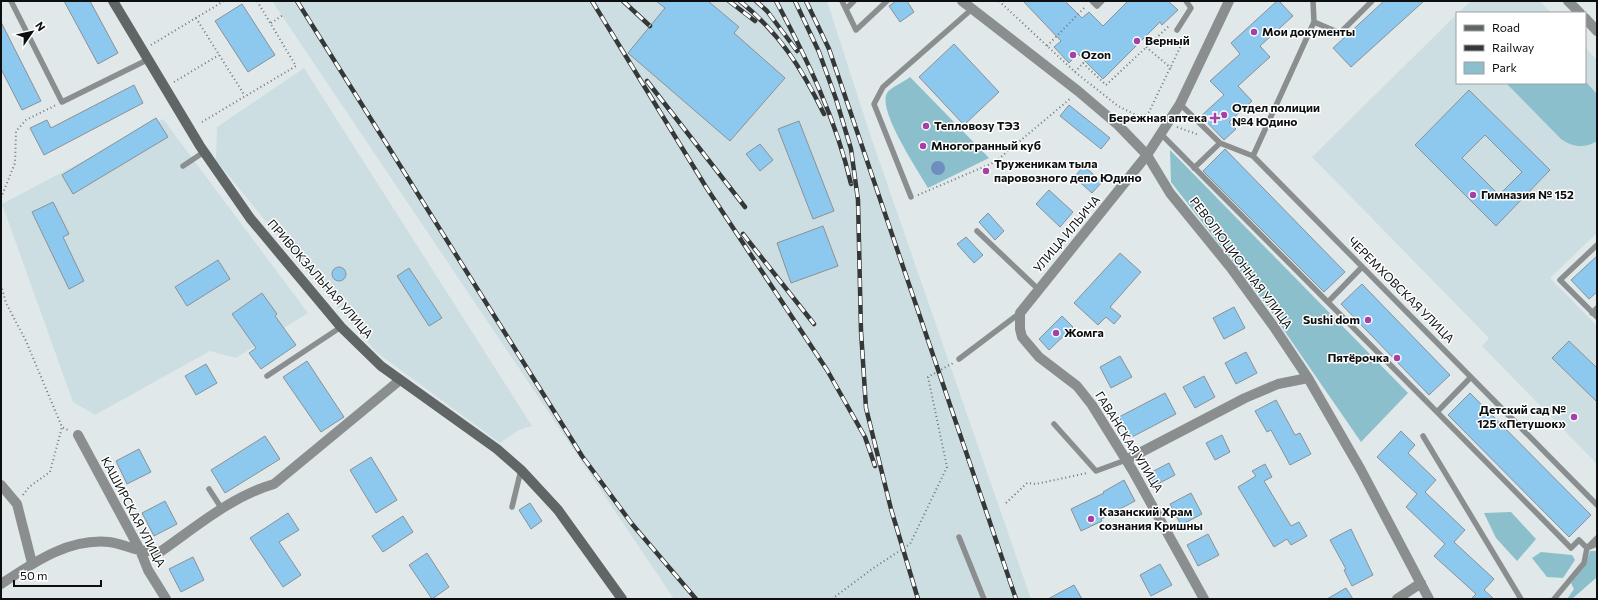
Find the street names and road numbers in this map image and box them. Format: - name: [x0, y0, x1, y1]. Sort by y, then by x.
- street label: УЛИЦА ИЛЬИЧА: [1030, 192, 1102, 275]
- street label: РЕВОЛЮЦИОННАЯ УЛИЦА: [1188, 194, 1296, 331]
- street label: ПРИВОКЗАЛЬНАЯ УЛИЦА: [265, 216, 376, 341]
- street label: ЧЕРЕМХОВСКАЯ УЛИЦА: [1346, 233, 1458, 345]
- street label: ГАВАНСКАЯ УЛИЦА: [1093, 388, 1167, 495]
- street label: КАШИРСКАЯ УЛИЦА: [99, 454, 169, 569]

